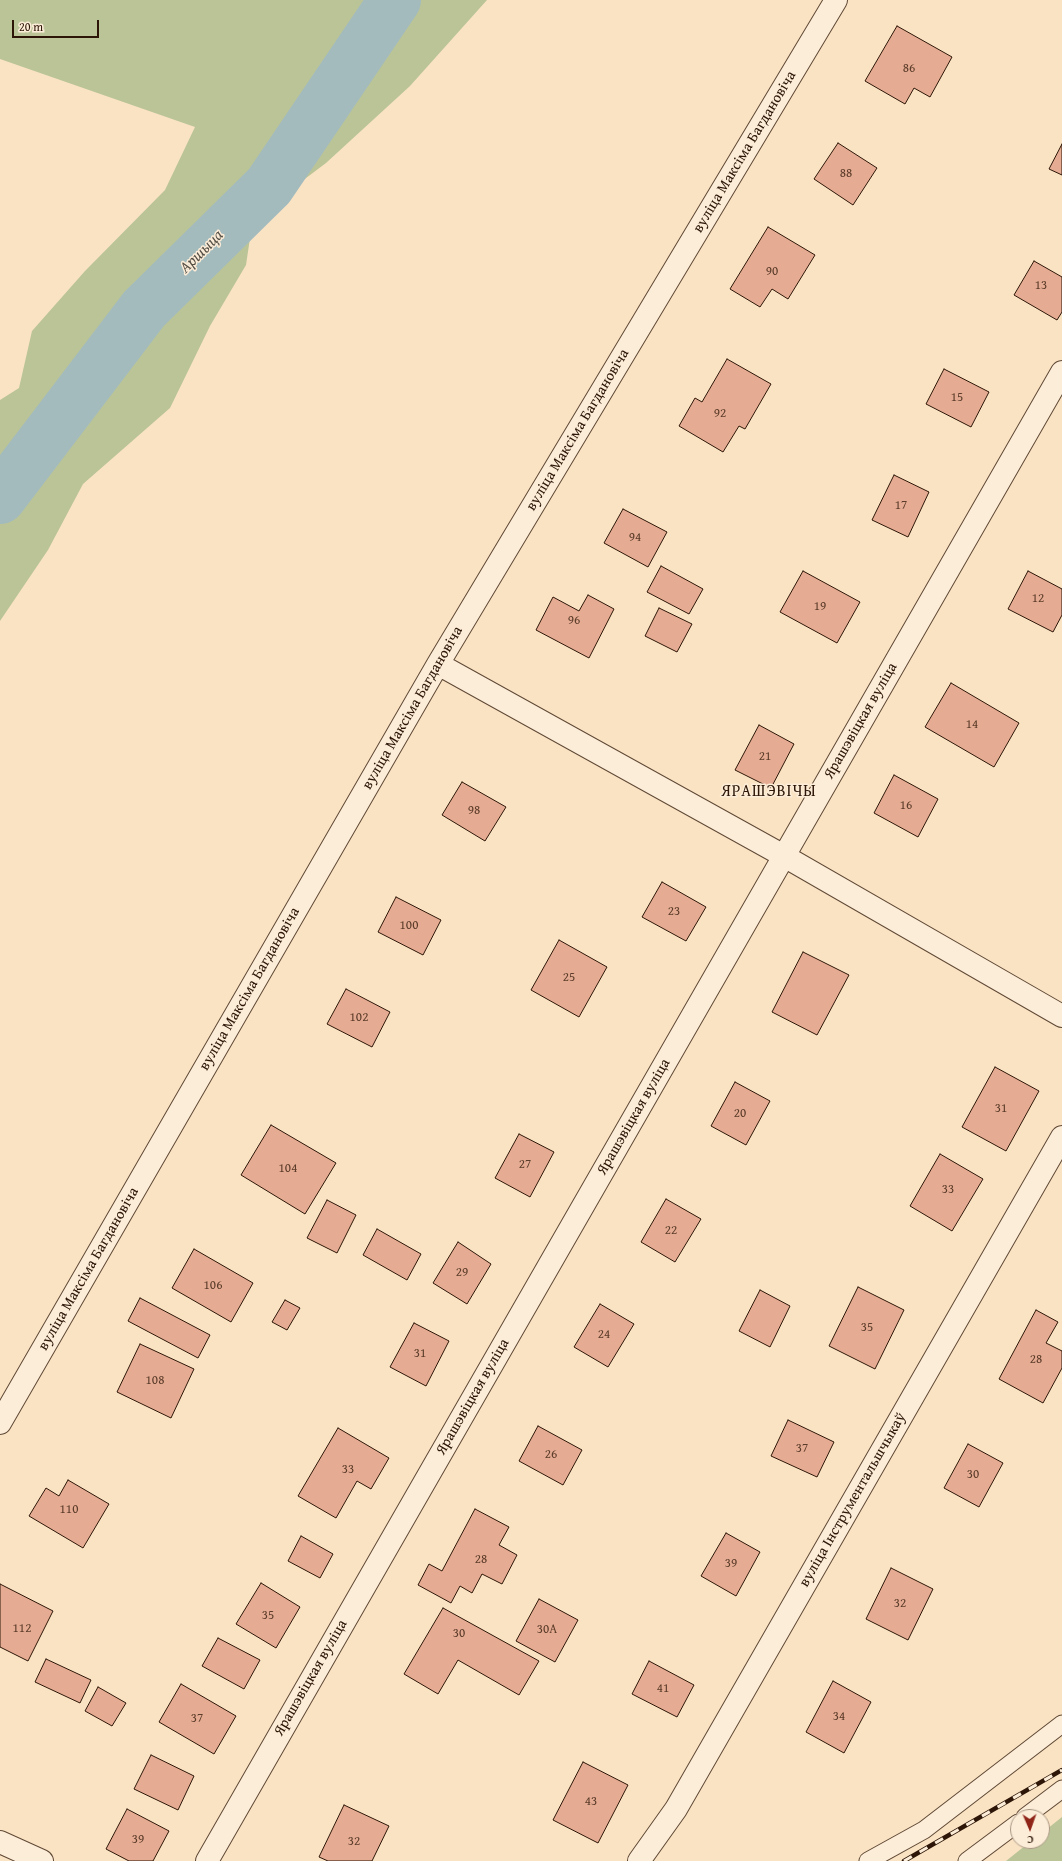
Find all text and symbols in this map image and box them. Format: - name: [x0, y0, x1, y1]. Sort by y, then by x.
- scale bar: [14, 12, 101, 38]
- text: 20 m: [19, 18, 43, 35]
- house number: 86: [903, 61, 915, 77]
- street label: вуліца Максіма Багдановіча: [690, 68, 800, 236]
- house number: 88: [840, 166, 852, 182]
- water label: Аршыца: [176, 226, 228, 278]
- house number: 90: [766, 264, 778, 280]
- house number: 13: [1035, 278, 1047, 294]
- street label: вуліца Максіма Багдановіча: [523, 346, 633, 514]
- house number: 15: [951, 390, 963, 406]
- house number: 92: [714, 406, 726, 422]
- house number: 17: [895, 498, 907, 514]
- house number: 94: [629, 530, 641, 546]
- house number: 12: [1032, 591, 1044, 607]
- house number: 19: [814, 599, 826, 615]
- house number: 96: [568, 613, 580, 629]
- street label: вуліца Максіма Багдановіча: [359, 623, 467, 793]
- street label: Ярашэвіцкая вуліца: [820, 660, 902, 782]
- house number: 14: [966, 717, 978, 733]
- house number: 21: [759, 749, 771, 765]
- district label: ЯРАШЭВІЧЫ: [721, 782, 817, 802]
- house number: 16: [900, 798, 912, 814]
- house number: 98: [468, 803, 480, 819]
- street label: вуліца Максіма Багдановіча: [196, 904, 304, 1074]
- house number: 23: [668, 904, 680, 920]
- house number: 100: [400, 918, 418, 934]
- house number: 25: [563, 970, 575, 986]
- house number: 102: [350, 1010, 368, 1026]
- street label: Ярашэвіцкая вуліца: [593, 1056, 675, 1178]
- house number: 31: [995, 1101, 1007, 1117]
- house number: 20: [734, 1106, 746, 1122]
- house number: 27: [519, 1157, 531, 1173]
- house number: 104: [279, 1161, 297, 1177]
- house number: 33: [942, 1182, 954, 1198]
- street label: вуліца Максіма Багдановіча: [35, 1184, 143, 1354]
- house number: 22: [665, 1223, 677, 1239]
- house number: 29: [456, 1265, 468, 1281]
- house number: 106: [204, 1278, 222, 1294]
- house number: 35: [861, 1320, 873, 1336]
- house number: 24: [598, 1327, 610, 1343]
- street label: Ярашэвіцкая вуліца: [432, 1336, 514, 1458]
- house number: 31: [414, 1346, 426, 1362]
- house number: 28: [1030, 1352, 1042, 1368]
- house number: 108: [146, 1373, 164, 1389]
- street label: вуліца Інструментальшчыкаў: [796, 1410, 910, 1590]
- house number: 37: [796, 1441, 808, 1457]
- house number: 26: [545, 1447, 557, 1463]
- house number: 33: [342, 1462, 354, 1478]
- house number: 30: [967, 1467, 979, 1483]
- house number: 110: [60, 1502, 78, 1518]
- house number: 28: [475, 1552, 487, 1568]
- house number: 39: [725, 1556, 737, 1572]
- house number: 32: [894, 1596, 906, 1612]
- house number: 35: [262, 1608, 274, 1624]
- street label: Ярашэвіцкая вуліца: [270, 1617, 352, 1739]
- house number: 112: [13, 1621, 31, 1637]
- house number: 30А: [537, 1622, 557, 1638]
- house number: 30: [453, 1626, 465, 1642]
- house number: 41: [657, 1681, 669, 1697]
- house number: 34: [833, 1709, 845, 1725]
- house number: 37: [191, 1711, 203, 1727]
- house number: 43: [585, 1794, 597, 1810]
- north arrow: [1010, 1809, 1050, 1849]
- house number: 39: [132, 1832, 144, 1848]
- text: С: [1027, 1832, 1034, 1848]
- house number: 32: [348, 1834, 360, 1850]

